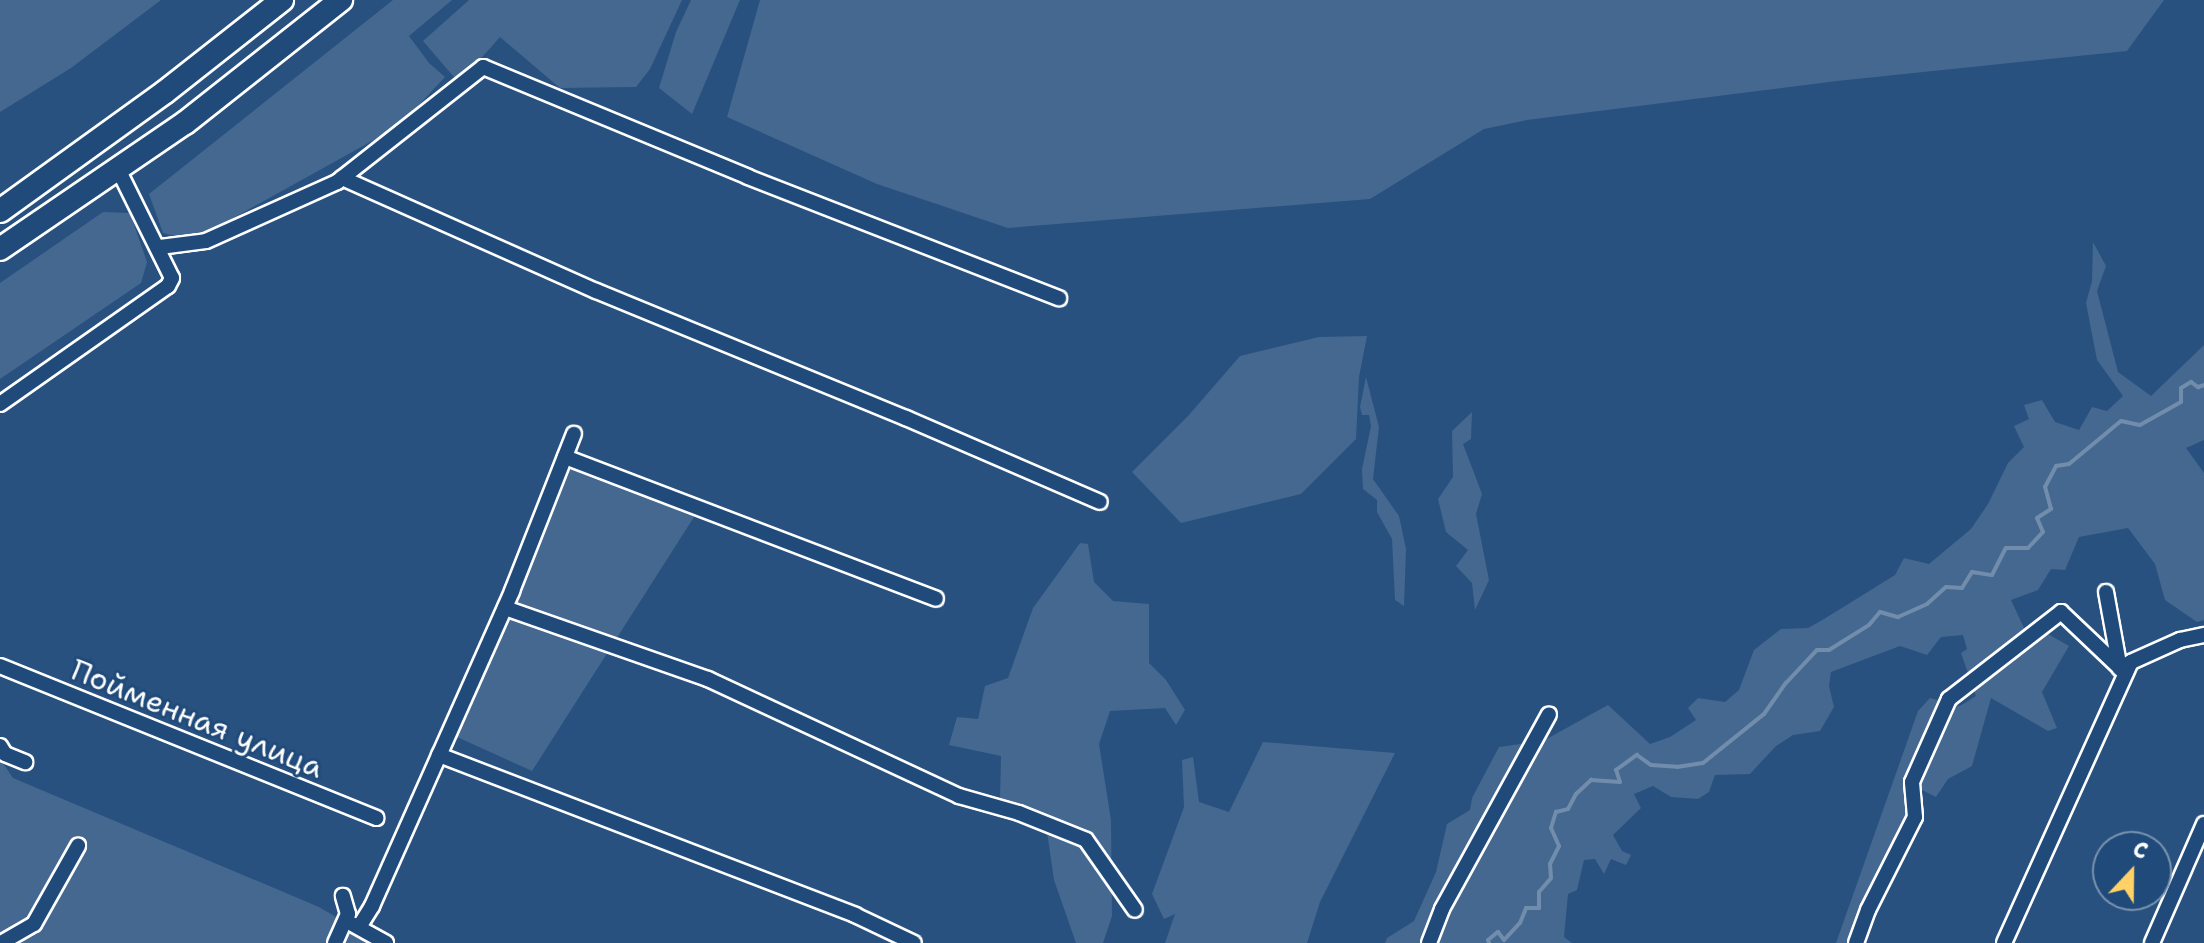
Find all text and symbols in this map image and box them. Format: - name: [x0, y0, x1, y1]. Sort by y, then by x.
- street label: Пойменная улица: [66, 652, 328, 786]
- north arrow: [2092, 831, 2172, 911]
- text: С: [2129, 834, 2152, 866]

